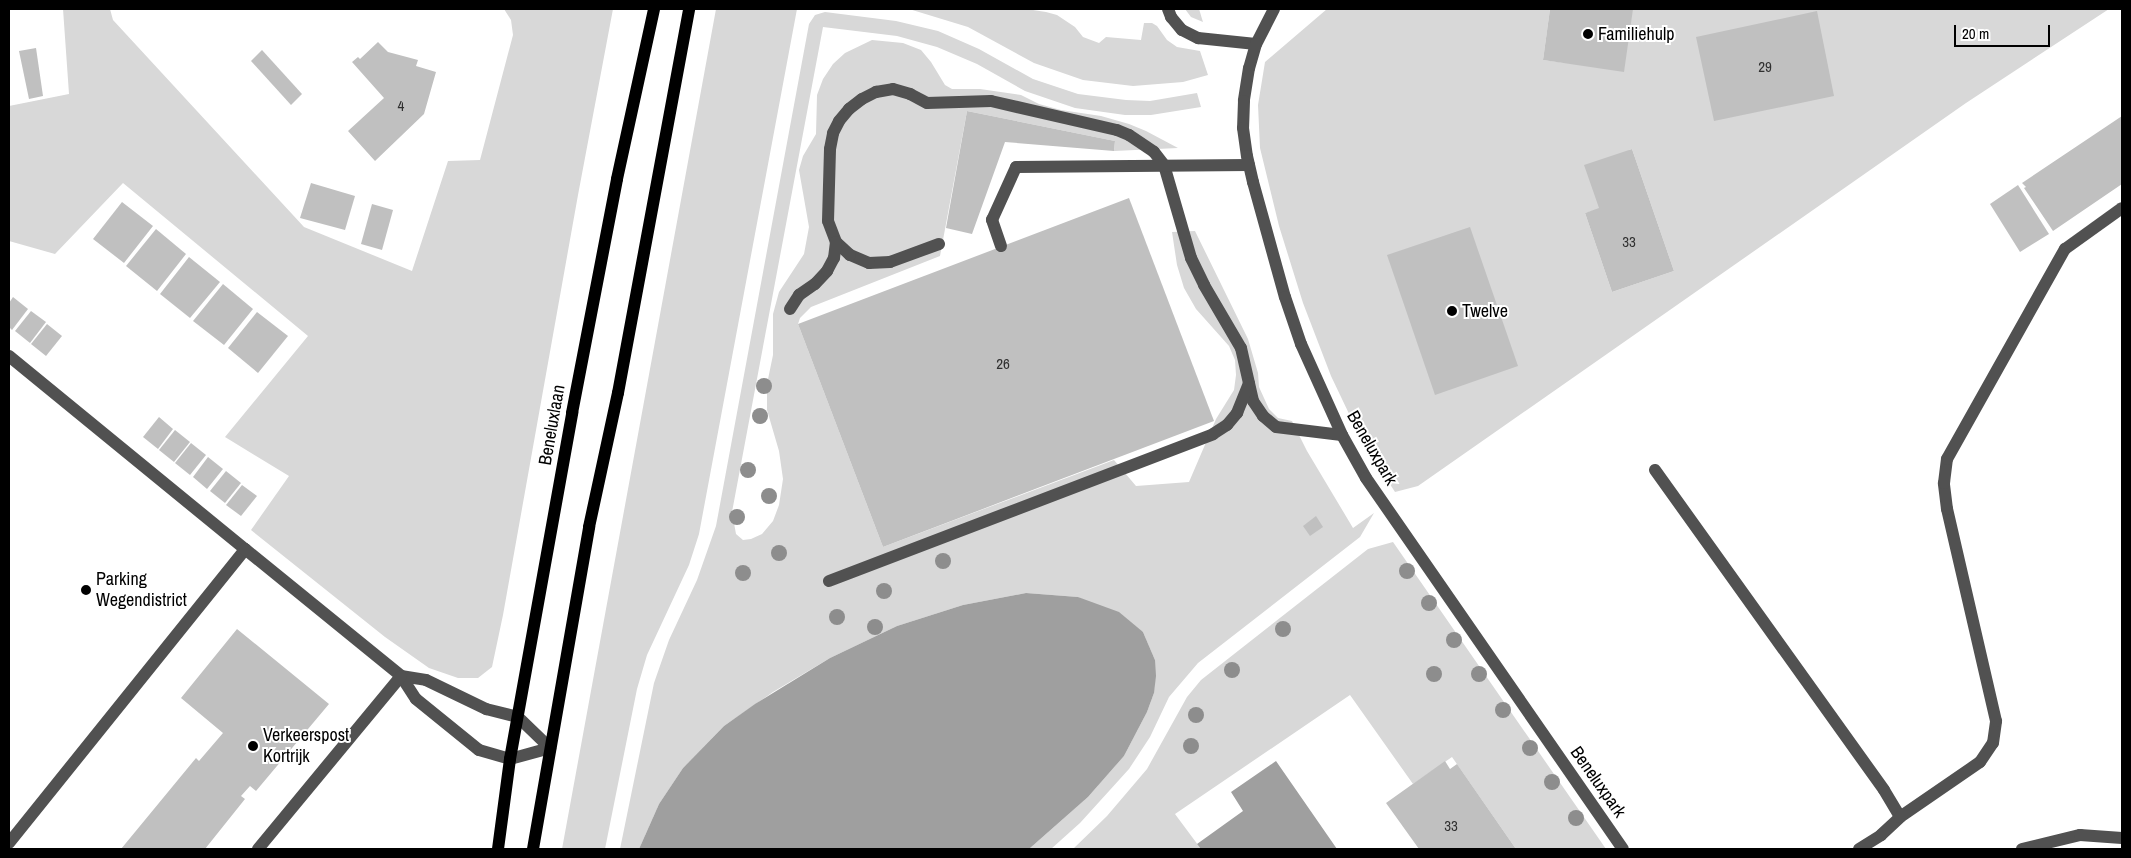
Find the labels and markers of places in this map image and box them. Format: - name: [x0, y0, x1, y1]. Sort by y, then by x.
- place label: Familiehulp: [1598, 23, 1674, 45]
- marker: Familiehulp: [1582, 28, 1594, 40]
- place label: Twelve: [1462, 300, 1508, 322]
- marker: Twelve: [1446, 305, 1458, 317]
- place label: Parking Wegendistrict: [96, 569, 187, 612]
- marker: Parking Wegendistrict: [80, 584, 92, 596]
- place label: Verkeerspost Kortrijk: [263, 725, 349, 768]
- marker: Verkeerspost Kortrijk: [247, 740, 259, 752]

